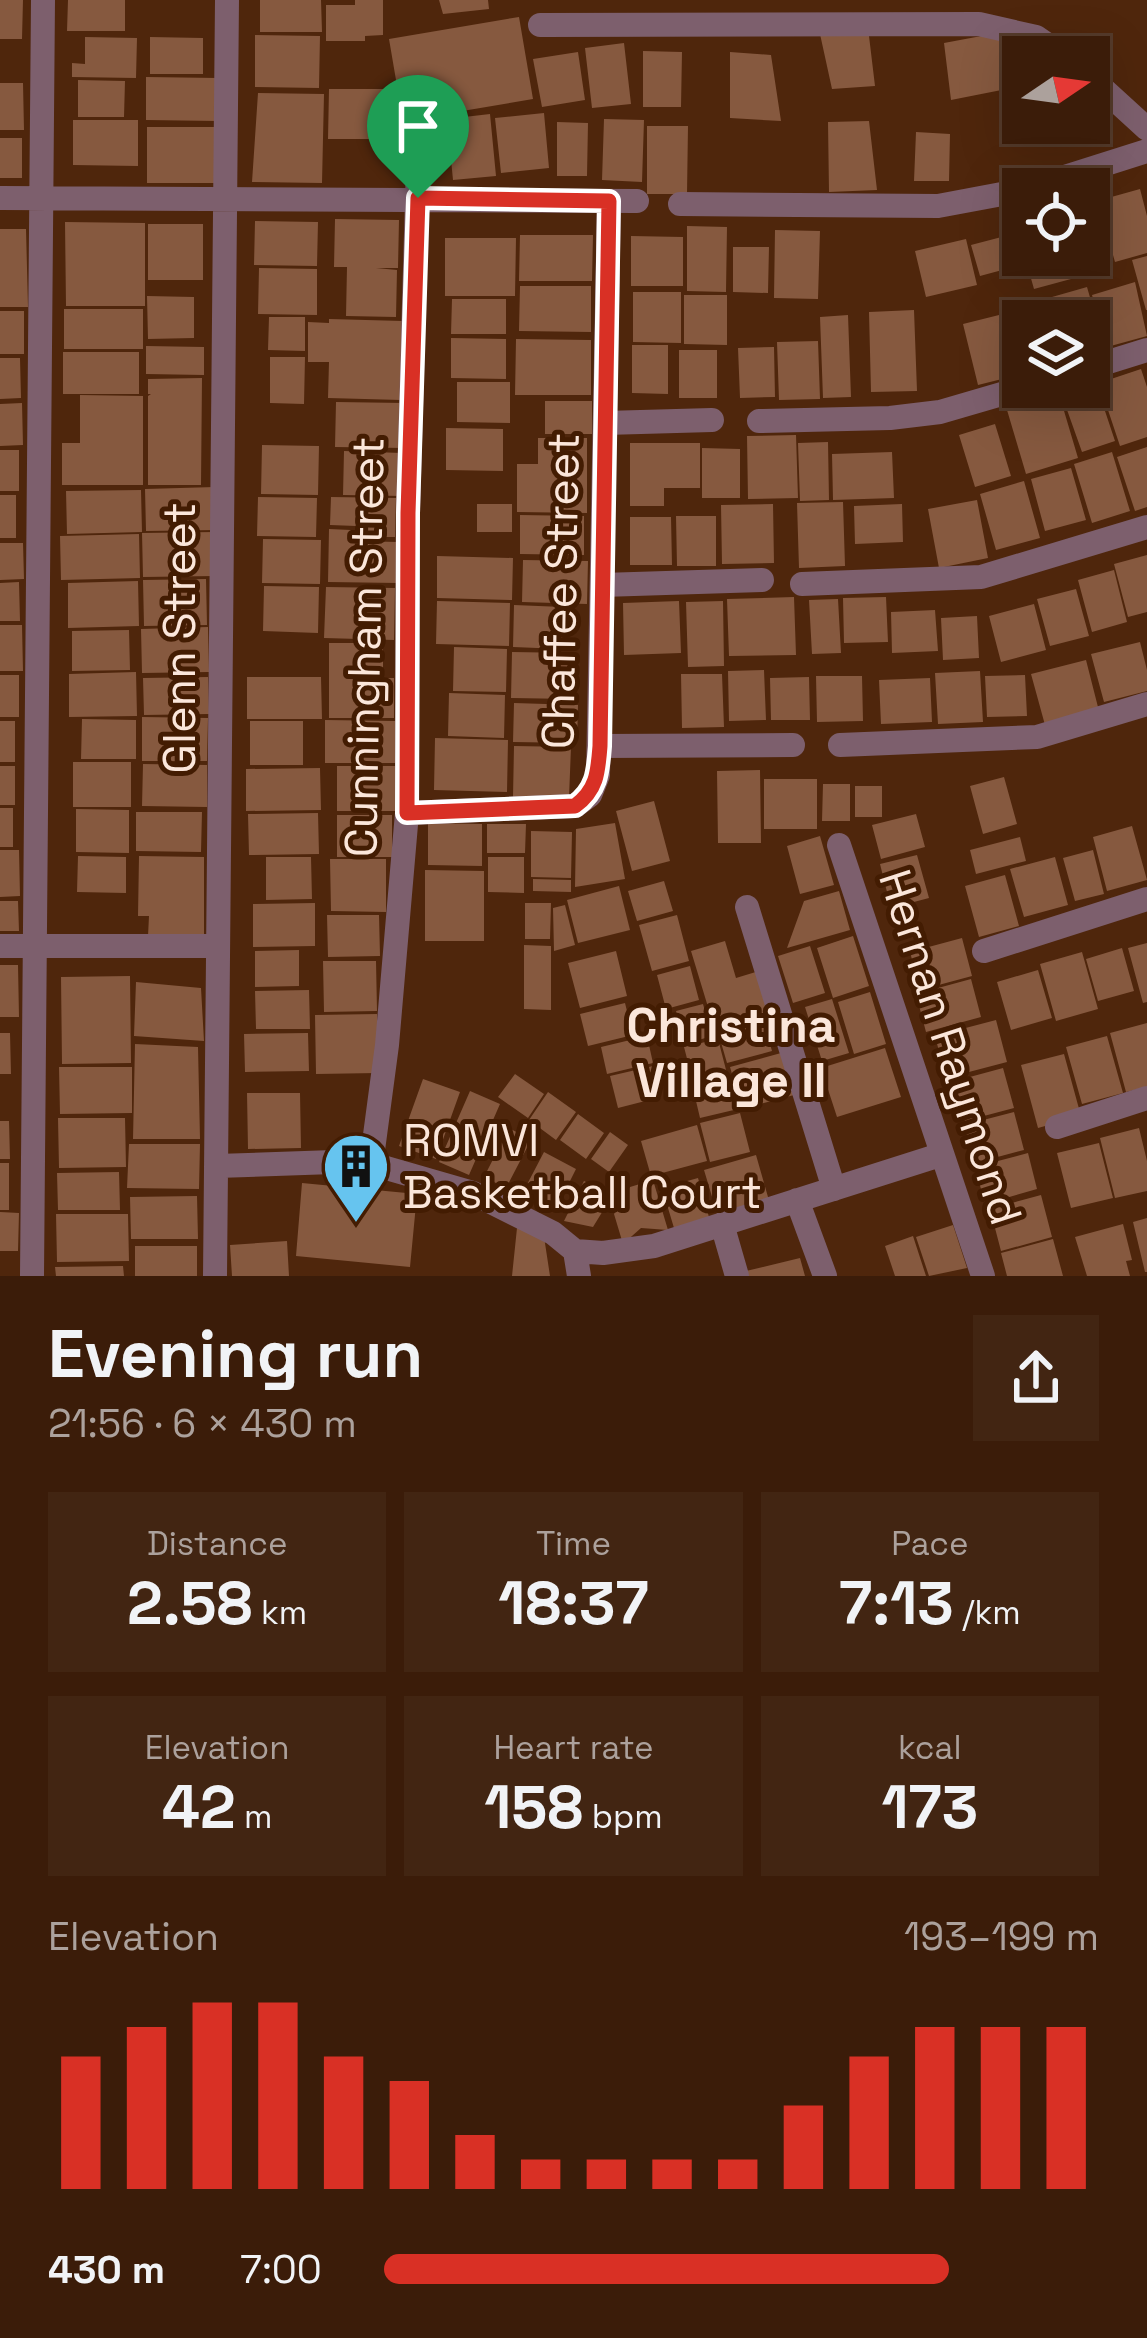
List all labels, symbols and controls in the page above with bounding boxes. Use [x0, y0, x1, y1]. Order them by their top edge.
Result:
north arrow [1002, 36, 1110, 144]
map controls [1002, 36, 1110, 408]
pin [367, 75, 469, 198]
icon: arrive [385, 93, 451, 159]
button: locate [1002, 168, 1110, 276]
button: layers [1002, 300, 1110, 408]
street label: Chaffee Street [529, 432, 592, 750]
street label: Cunningham Street [332, 436, 397, 858]
street label: Glenn Street [151, 502, 208, 774]
street label: Hernan Raymond [866, 862, 1035, 1232]
district label: Christina Village II [627, 995, 835, 1111]
place label: ROMVI Basketball Court [403, 1112, 762, 1221]
building icon: ROMVI Basketball Court [321, 1131, 391, 1225]
text: Evening run [48, 1312, 423, 1396]
button: share [973, 1315, 1099, 1441]
text: 21:56 · 6 × 430 m [48, 1399, 357, 1448]
text: Distance [147, 1523, 287, 1565]
text: Time [536, 1523, 611, 1565]
text: Pace [891, 1523, 968, 1565]
text: 2.58 [127, 1565, 253, 1642]
text: 18:37 [498, 1565, 649, 1642]
text: 7:13 [839, 1565, 954, 1642]
text: km [253, 1592, 307, 1634]
text: /km [954, 1592, 1021, 1634]
text: Elevation [145, 1727, 289, 1769]
text: Heart rate [493, 1727, 654, 1769]
text: kcal [898, 1727, 962, 1769]
text: 42 [162, 1769, 236, 1846]
text: 158 [484, 1769, 583, 1846]
text: 173 [881, 1769, 978, 1846]
text: m [236, 1796, 273, 1838]
text: bpm [583, 1796, 663, 1838]
text: Elevation [48, 1912, 219, 1961]
text: 193–199 m [904, 1912, 1099, 1961]
text: 430 m [48, 2245, 165, 2294]
text: 7:00 [240, 2245, 322, 2294]

